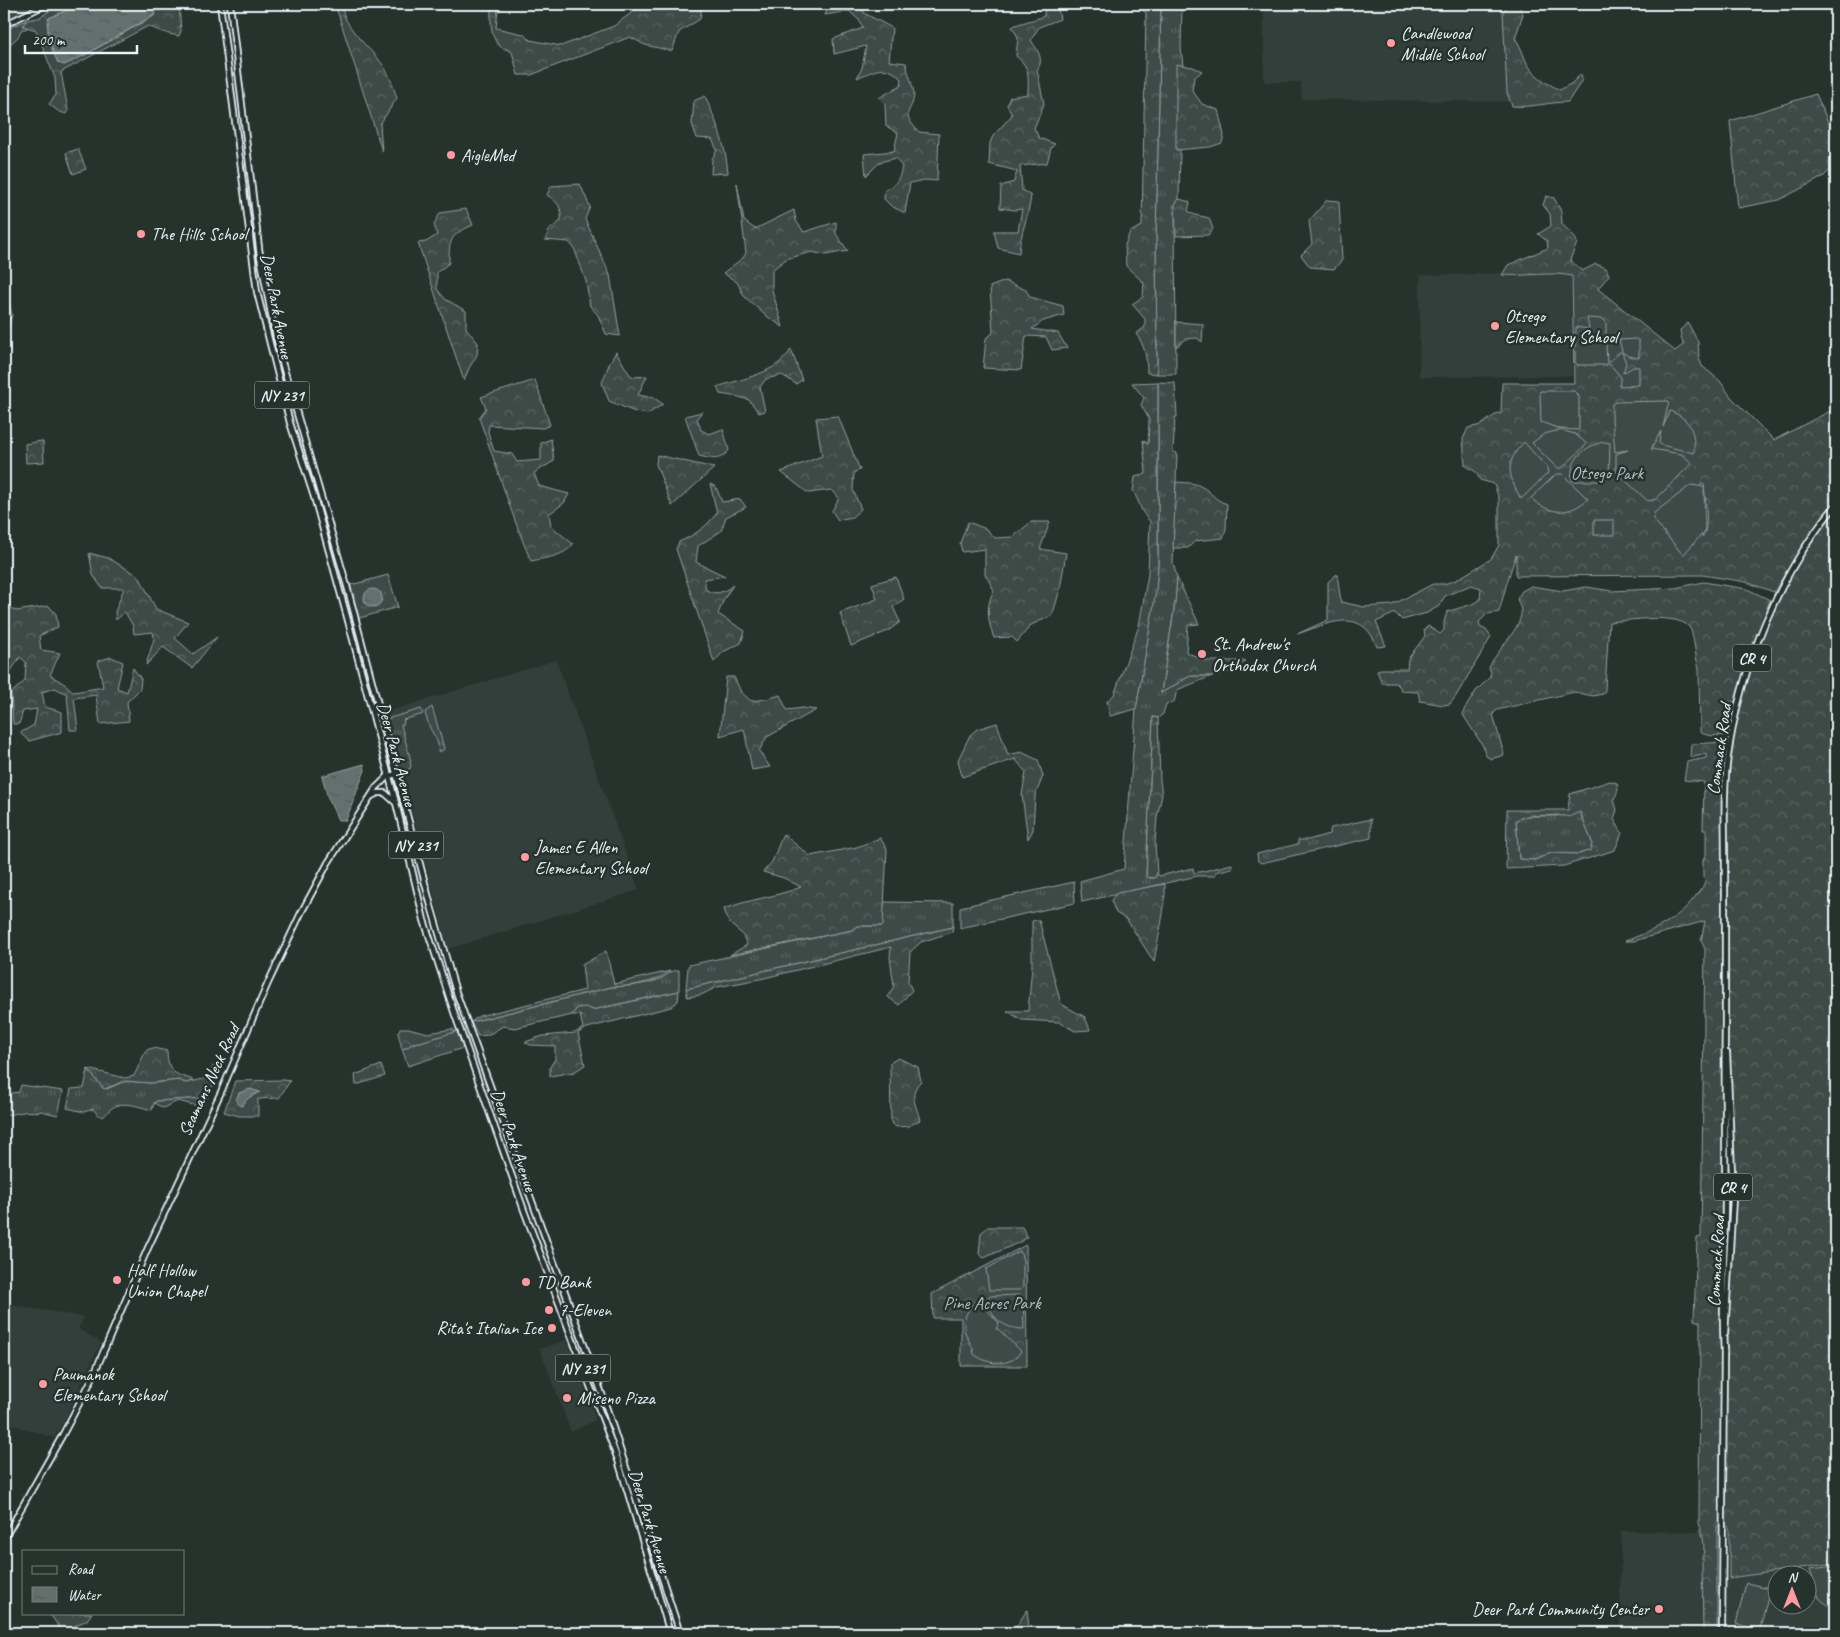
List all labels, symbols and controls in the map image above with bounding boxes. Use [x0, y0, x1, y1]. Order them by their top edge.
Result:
scale bar [25, 22, 138, 54]
place label: Candlewood Middle School [1401, 22, 1487, 65]
text: 200 m [32, 31, 66, 50]
marker: Candlewood Middle School [1385, 37, 1397, 49]
place label: AigleMed [461, 144, 517, 166]
marker: AigleMed [445, 149, 457, 161]
place label: The Hills School [151, 223, 250, 245]
marker: The Hills School [135, 228, 147, 240]
street label: Deer Park Avenue [256, 251, 298, 362]
place label: Otsego Elementary School [1505, 305, 1620, 348]
marker: Otsego Elementary School [1489, 320, 1501, 332]
road number: NY 231 [254, 382, 310, 408]
park label: Otsego Park [1571, 462, 1645, 484]
place label: St. Andrew's Orthodox Church [1212, 633, 1317, 676]
road number: CR 4 [1733, 644, 1771, 671]
marker: St. Andrew's Orthodox Church [1196, 648, 1208, 660]
street label: Commack Road [1702, 699, 1737, 796]
street label: Deer Park Avenue [373, 700, 422, 810]
road number: NY 231 [388, 832, 444, 858]
place label: James E Allen Elementary School [534, 836, 650, 879]
marker: James E Allen Elementary School [519, 851, 531, 863]
street label: Seamans Neck Road [173, 1018, 246, 1140]
street label: Deer Park Avenue [486, 1086, 542, 1195]
road number: CR 4 [1714, 1174, 1752, 1200]
street label: Commack Road [1703, 1212, 1730, 1307]
place label: Half Hollow Union Chapel [127, 1259, 209, 1302]
place label: TD Bank [536, 1271, 592, 1293]
marker: Half Hollow Union Chapel [111, 1274, 123, 1286]
marker: TD Bank [520, 1276, 532, 1288]
park label: Pine Acres Park [944, 1292, 1042, 1314]
place label: 7-Eleven [559, 1299, 612, 1321]
marker: 7-Eleven [543, 1304, 555, 1316]
place label: Rita's Italian Ice [437, 1317, 543, 1339]
marker: Rita's Italian Ice [546, 1322, 558, 1334]
road number: NY 231 [556, 1355, 610, 1382]
place label: Paumanok Elementary School [53, 1363, 168, 1406]
marker: Paumanok Elementary School [37, 1378, 49, 1390]
place label: Miseno Pizza [577, 1387, 657, 1409]
marker: Miseno Pizza [561, 1392, 573, 1404]
street label: Deer Park Avenue [624, 1467, 676, 1576]
legend [22, 1550, 185, 1614]
text: Road [68, 1560, 95, 1579]
north arrow [1768, 1564, 1818, 1614]
text: N [1788, 1569, 1799, 1586]
text: Water [68, 1586, 102, 1605]
place label: Deer Park Community Center [1472, 1598, 1651, 1620]
marker: Deer Park Community Center [1653, 1603, 1665, 1615]

